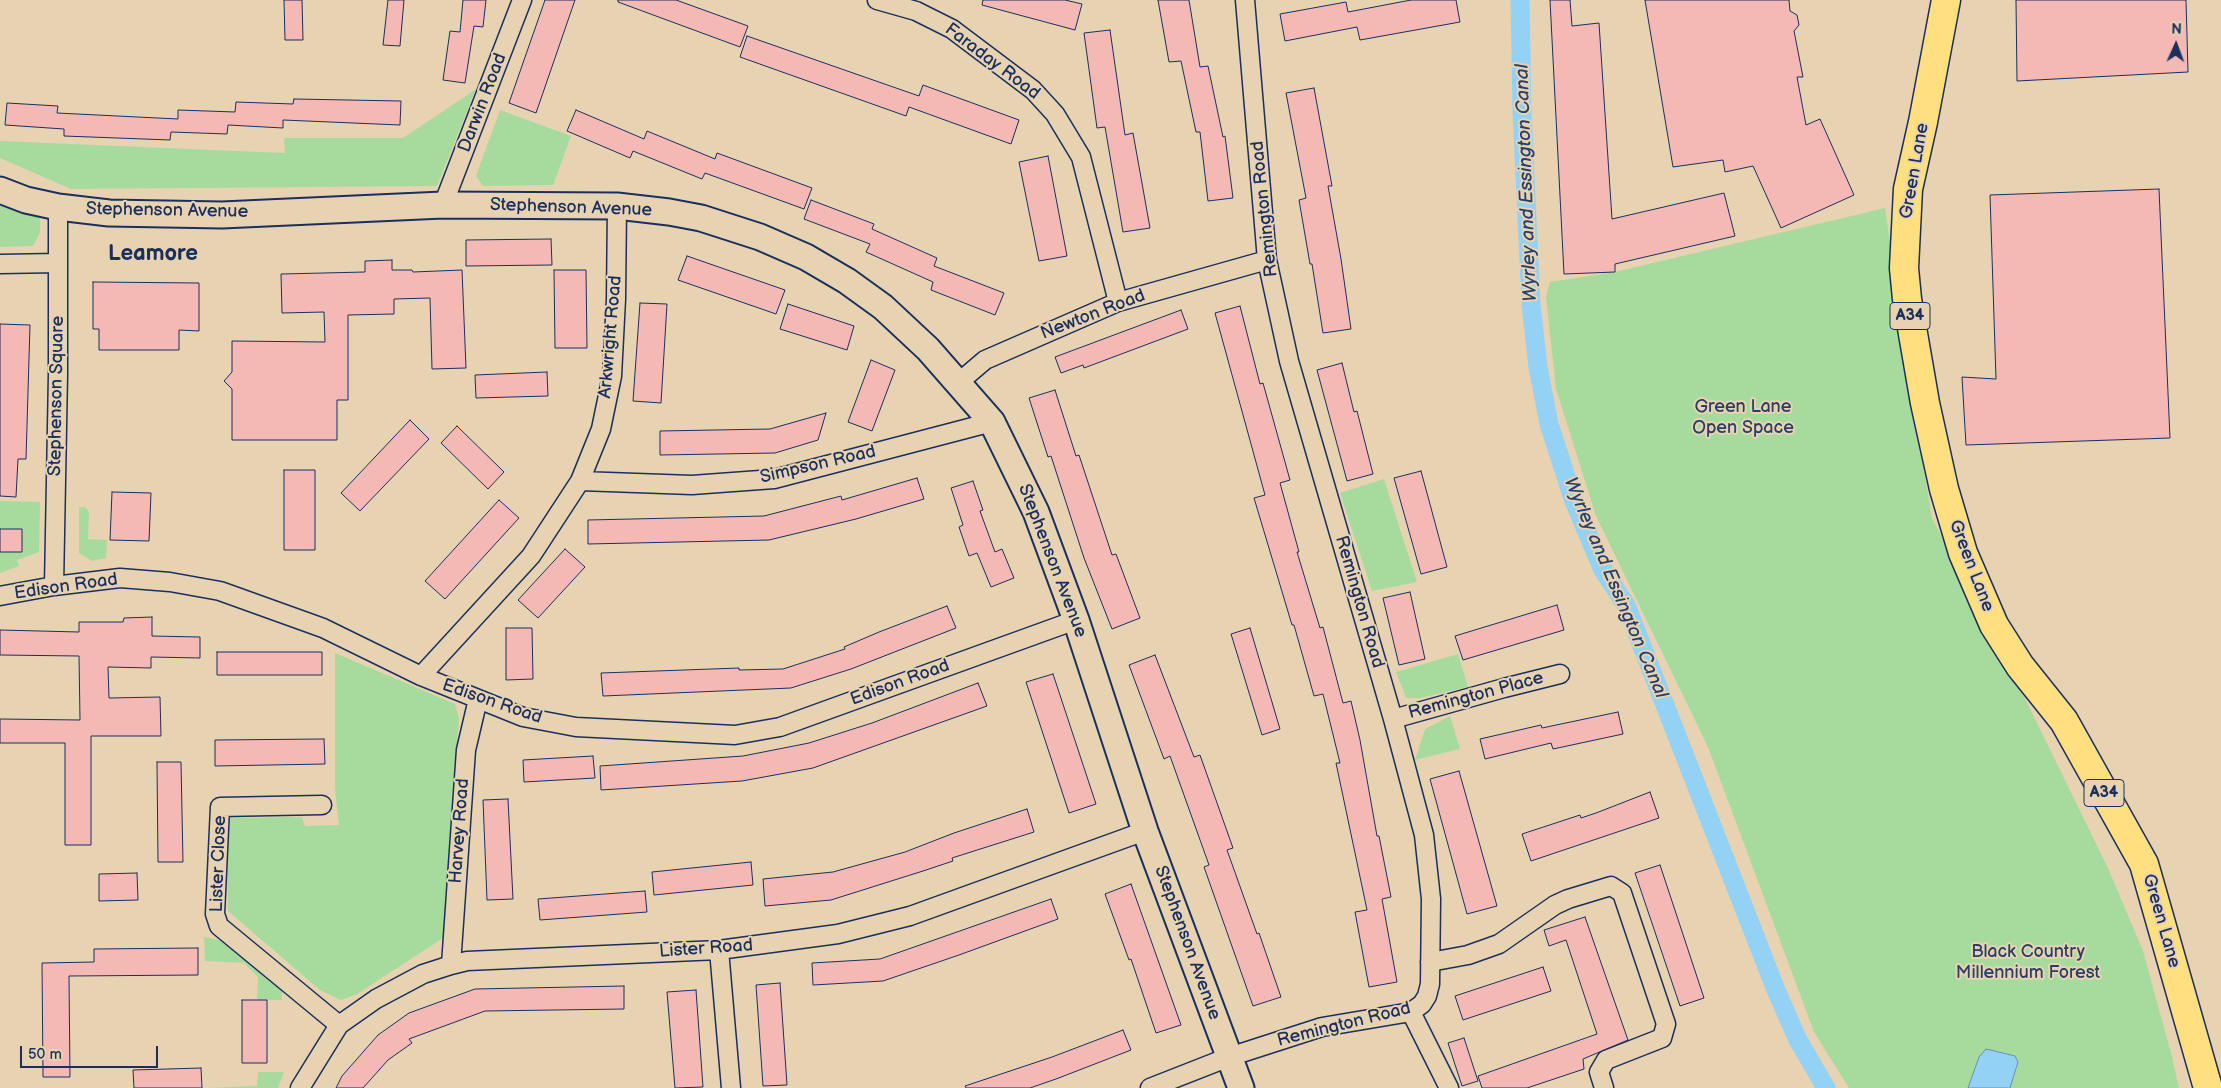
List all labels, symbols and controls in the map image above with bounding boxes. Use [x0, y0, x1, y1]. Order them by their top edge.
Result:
street label: Faraday Road [940, 19, 1044, 105]
north arrow [2151, 20, 2201, 70]
text: N [2171, 21, 2182, 38]
street label: Darwin Road [454, 50, 512, 156]
water label: Wyrley and Essington Canal [1511, 64, 1543, 302]
street label: Green Lane [1896, 121, 1934, 221]
street label: Remington Road [1247, 140, 1283, 278]
street label: Stephenson Avenue [490, 194, 652, 222]
street label: Stephenson Avenue [86, 199, 248, 223]
district label: Leamore [108, 241, 198, 267]
street label: Arkwright Road [595, 275, 627, 399]
street label: Newton Road [1038, 285, 1148, 345]
road number: A34 [1890, 302, 1930, 330]
street label: Stephenson Square [45, 316, 69, 476]
park label: Green Lane Open Space [1692, 396, 1794, 438]
street label: Simpson Road [758, 441, 878, 489]
water label: Wyrley and Essington Canal [1558, 474, 1672, 702]
street label: Stephenson Avenue [1013, 481, 1091, 641]
street label: Green Lane [1944, 517, 1998, 615]
street label: Remington Road [1330, 533, 1388, 671]
street label: Edison Road [13, 569, 119, 605]
street label: Edison Road [847, 655, 953, 711]
street label: Remington Place [1406, 668, 1546, 724]
street label: Edison Road [439, 675, 545, 729]
street label: Harvey Road [446, 778, 474, 884]
road number: A34 [2084, 780, 2124, 806]
street label: Lister Close [207, 815, 231, 913]
street label: Stephenson Avenue [1149, 863, 1225, 1023]
street label: Green Lane [2137, 871, 2185, 971]
street label: Lister Road [658, 935, 754, 963]
park label: Black Country Millennium Forest [1956, 941, 2100, 984]
street label: Remington Road [1275, 998, 1413, 1052]
scale bar [22, 1036, 160, 1068]
text: 50 m [28, 1045, 62, 1064]

